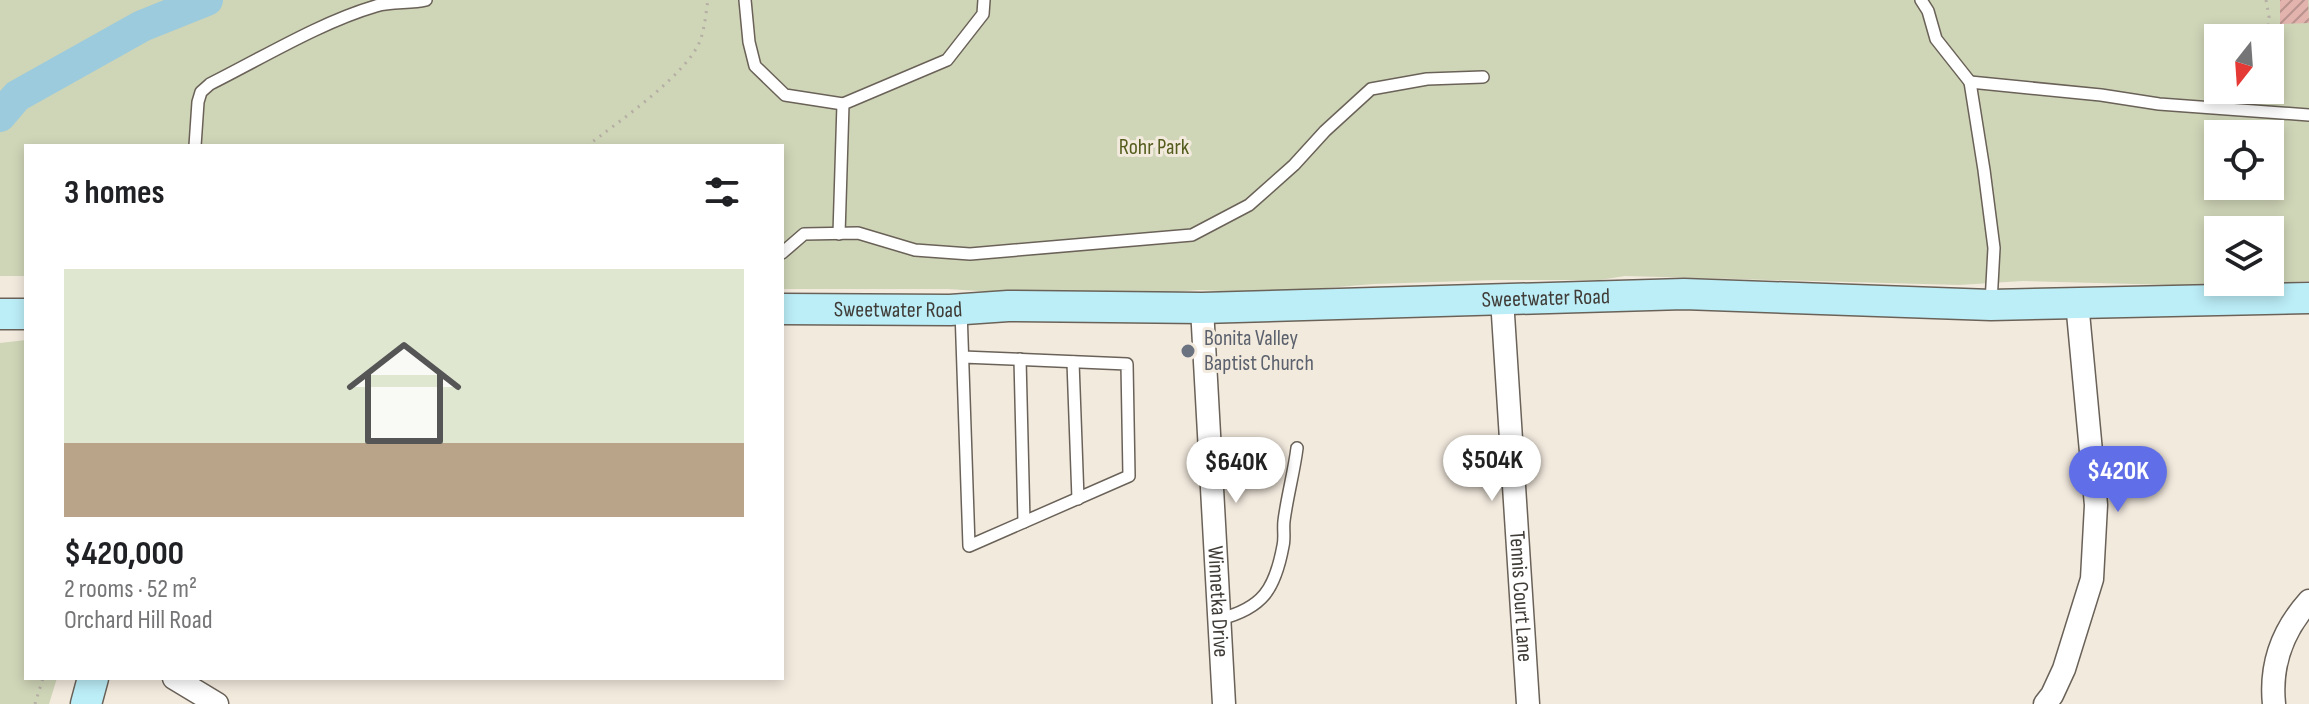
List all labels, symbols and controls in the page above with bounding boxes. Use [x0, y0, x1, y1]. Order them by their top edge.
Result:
north arrow [2204, 24, 2284, 104]
map controls [2204, 24, 2284, 296]
button: locate [2204, 120, 2284, 200]
park label: Rohr Park [1119, 134, 1190, 161]
icon: filters [700, 170, 744, 214]
text: 3 homes [64, 172, 165, 213]
button: layers [2204, 216, 2284, 296]
street label: Sweetwater Road [1481, 283, 1610, 313]
street label: Sweetwater Road [834, 296, 963, 324]
icon: home [332, 321, 476, 465]
place label: Bonita Valley Baptist Church [1204, 325, 1314, 377]
marker: Bonita Valley Baptist Church [1179, 342, 1197, 360]
pin: $504K [1436, 435, 1548, 503]
pin: $640K [1180, 437, 1292, 505]
text: $504K [1461, 445, 1523, 476]
pin: $420K [2062, 446, 2174, 514]
text: $640K [1204, 447, 1268, 478]
text: $420K [2087, 456, 2149, 487]
street label: Tennis Court Lane [1503, 530, 1539, 663]
text: $420,000 [64, 533, 184, 574]
street label: Winnetka Drive [1202, 545, 1235, 658]
text: 2 rooms · 52 m² [64, 574, 197, 605]
text: Orchard Hill Road [64, 605, 213, 636]

